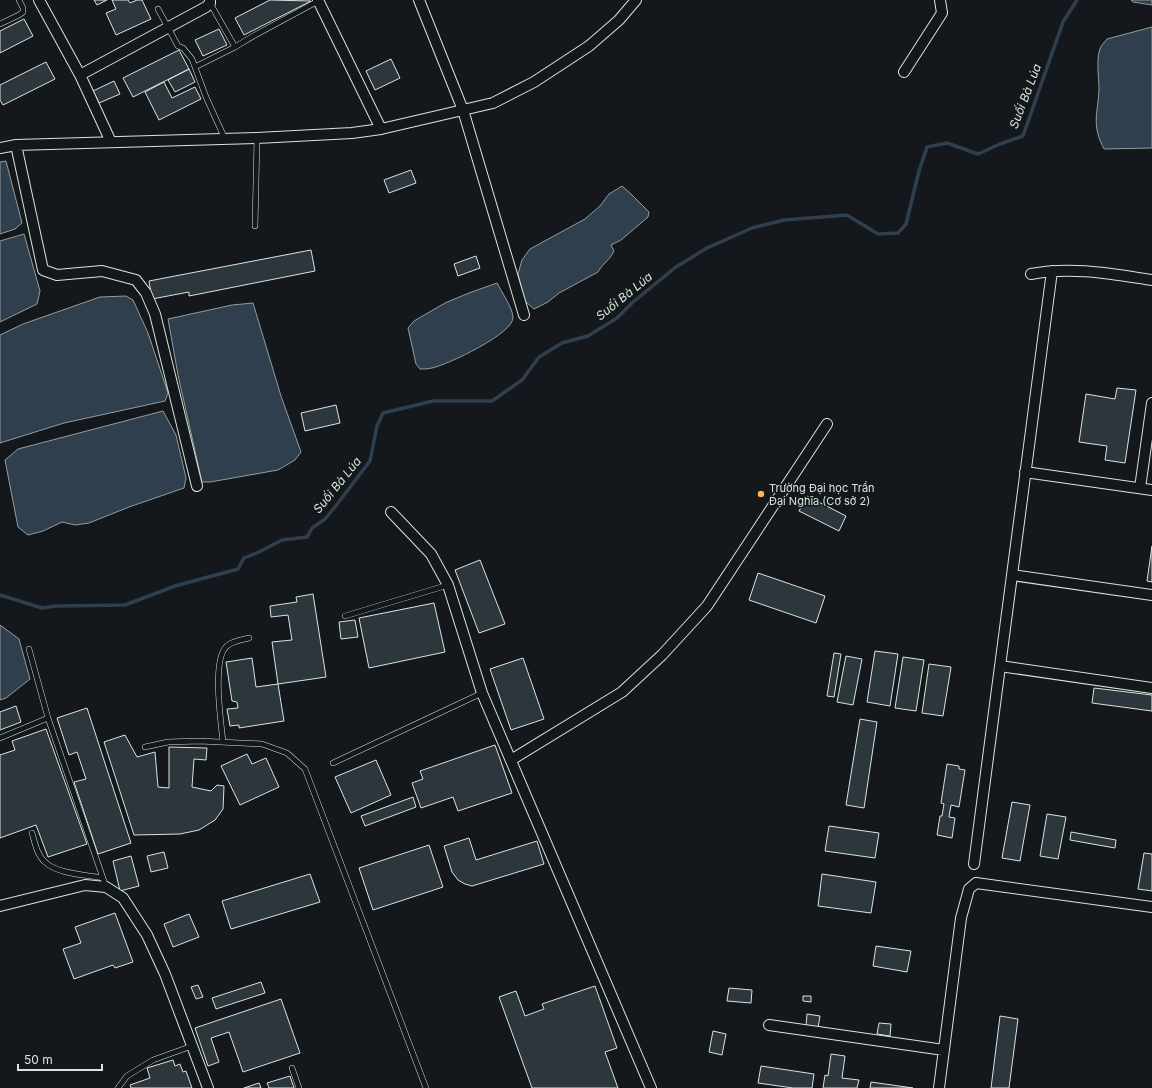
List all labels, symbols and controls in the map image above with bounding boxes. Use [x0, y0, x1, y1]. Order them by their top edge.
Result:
water label: Suối Bà Lúa [1006, 62, 1044, 130]
water label: Suối Bà Lúa [593, 269, 655, 323]
water label: Suối Bà Lúa [310, 454, 364, 516]
place label: Trường Đại học Trần Đại Nghĩa (Cơ sở 2) [769, 481, 875, 508]
marker: Trường Đại học Trần Đại Nghĩa (Cơ sở 2) [756, 489, 766, 499]
scale bar [18, 1046, 102, 1072]
text: 50 m [24, 1052, 53, 1067]

